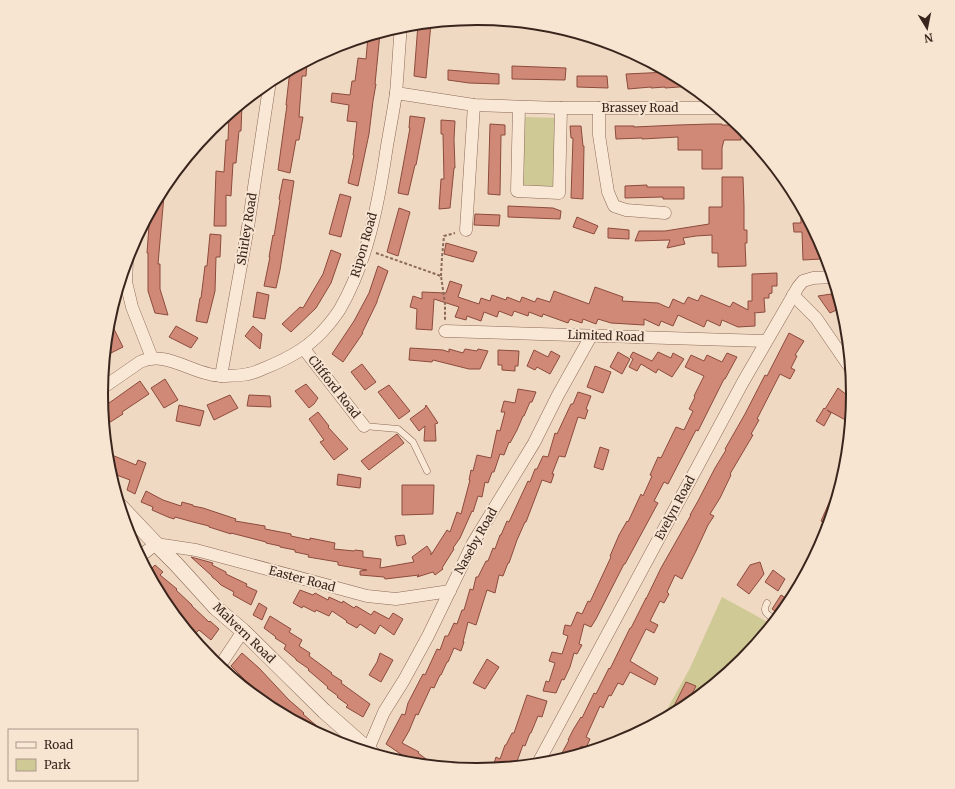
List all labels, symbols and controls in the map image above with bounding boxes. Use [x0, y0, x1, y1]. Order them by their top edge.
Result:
north arrow [907, 8, 947, 48]
text: N [923, 30, 934, 46]
street label: Brassey Road [602, 100, 678, 115]
street label: Shirley Road [233, 192, 260, 266]
street label: Ripon Road [347, 211, 380, 279]
street label: Limited Road [567, 327, 645, 344]
street label: Clifford Road [305, 352, 364, 421]
street label: Evelyn Road [651, 473, 698, 542]
street label: Naseby Road [451, 505, 500, 577]
street label: Easter Road [267, 562, 337, 595]
street label: Malvern Road [210, 599, 278, 666]
legend [8, 729, 138, 781]
text: Road [44, 737, 73, 752]
text: Park [44, 757, 71, 772]

